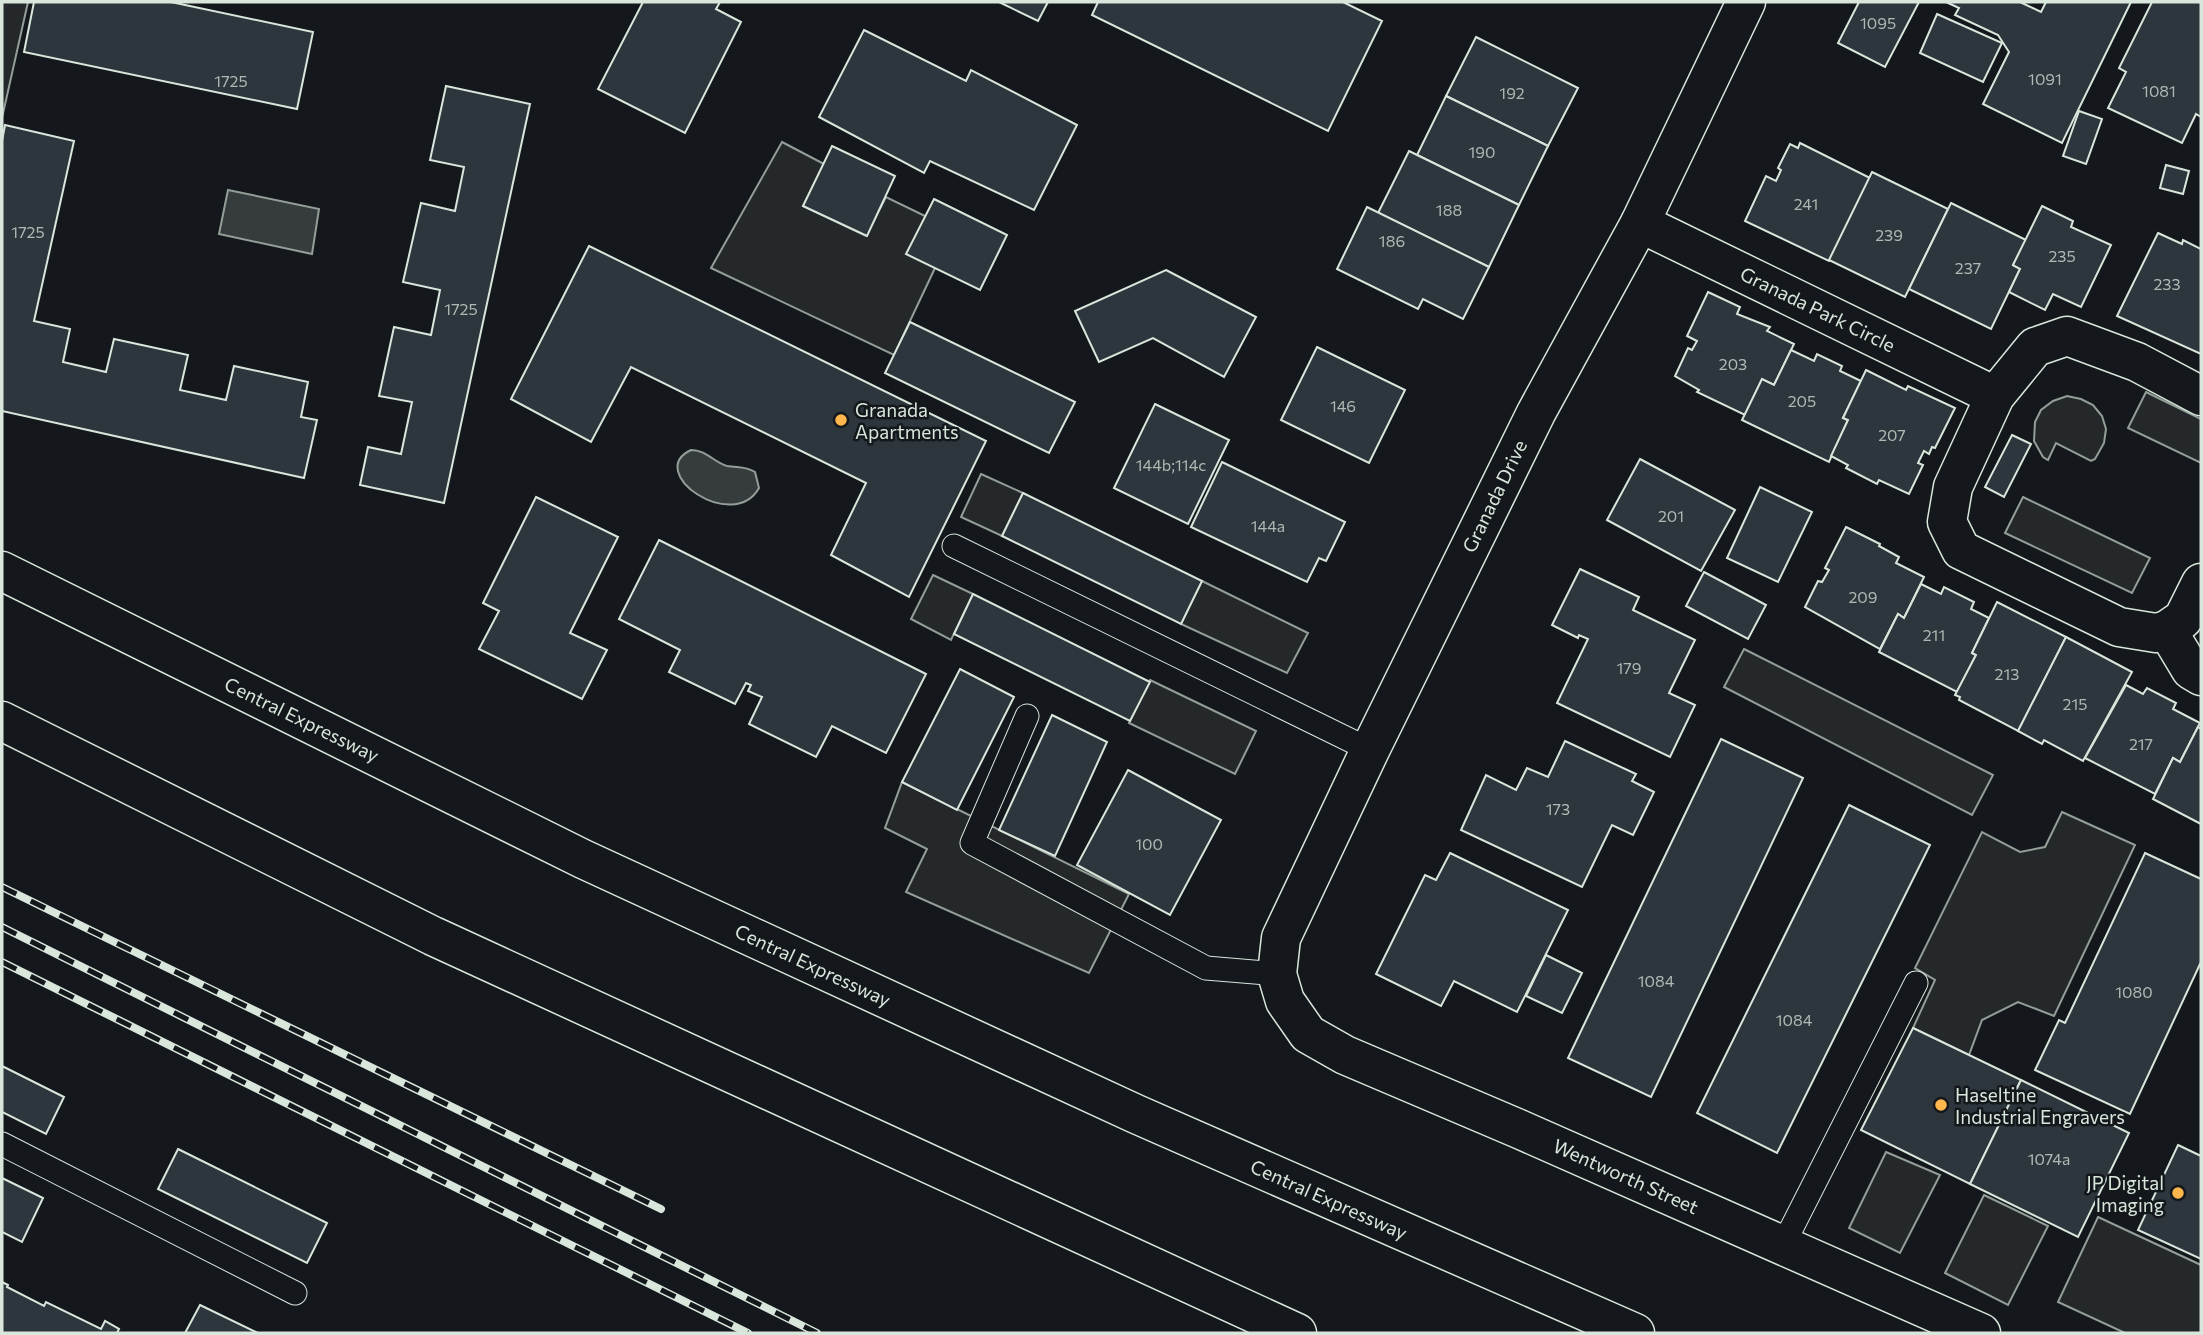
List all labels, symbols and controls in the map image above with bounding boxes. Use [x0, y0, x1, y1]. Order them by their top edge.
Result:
house number: 1095 [1860, 13, 1896, 32]
house number: 1091 [2028, 69, 2062, 88]
house number: 1725 [214, 71, 248, 90]
house number: 1081 [2142, 81, 2176, 100]
house number: 192 [1499, 83, 1525, 102]
house number: 190 [1469, 142, 1496, 161]
house number: 241 [1794, 194, 1818, 213]
house number: 188 [1436, 200, 1462, 219]
house number: 1725 [11, 222, 45, 241]
house number: 239 [1875, 225, 1903, 244]
house number: 186 [1379, 231, 1405, 250]
house number: 235 [2048, 246, 2076, 265]
house number: 237 [1955, 258, 1981, 277]
street label: Granada Park Circle [1737, 262, 1899, 356]
house number: 233 [2153, 274, 2181, 293]
house number: 1725 [444, 299, 478, 318]
house number: 203 [1719, 354, 1747, 373]
house number: 205 [1788, 391, 1816, 410]
house number: 146 [1330, 396, 1356, 415]
place label: Granada Apartments [855, 398, 959, 443]
marker: Granada Apartments [833, 412, 849, 428]
house number: 207 [1878, 425, 1906, 444]
street label: Granada Drive [1457, 436, 1531, 556]
house number: 144b;114c [1136, 455, 1206, 474]
house number: 201 [1658, 506, 1684, 525]
house number: 144a [1251, 516, 1285, 535]
house number: 209 [1849, 587, 1877, 606]
house number: 211 [1923, 625, 1945, 644]
house number: 179 [1617, 658, 1641, 677]
house number: 213 [1995, 664, 2019, 683]
street label: Central Expressway [221, 672, 383, 766]
house number: 215 [2063, 694, 2087, 713]
house number: 217 [2129, 734, 2153, 753]
house number: 173 [1546, 799, 1570, 818]
house number: 100 [1135, 834, 1163, 853]
street label: Central Expressway [732, 919, 895, 1011]
house number: 1084 [1638, 971, 1675, 990]
house number: 1080 [2115, 982, 2153, 1001]
house number: 1084 [1776, 1010, 1813, 1029]
place label: Haseltine Industrial Engravers [1955, 1083, 2125, 1128]
marker: Haseltine Industrial Engravers [1933, 1097, 1949, 1113]
street label: Wentworth Street [1550, 1134, 1702, 1218]
house number: 1074a [2028, 1149, 2070, 1168]
street label: Central Expressway [1247, 1154, 1411, 1244]
place label: JP Digital Imaging [2086, 1171, 2164, 1216]
marker: JP Digital Imaging [2170, 1185, 2186, 1201]

